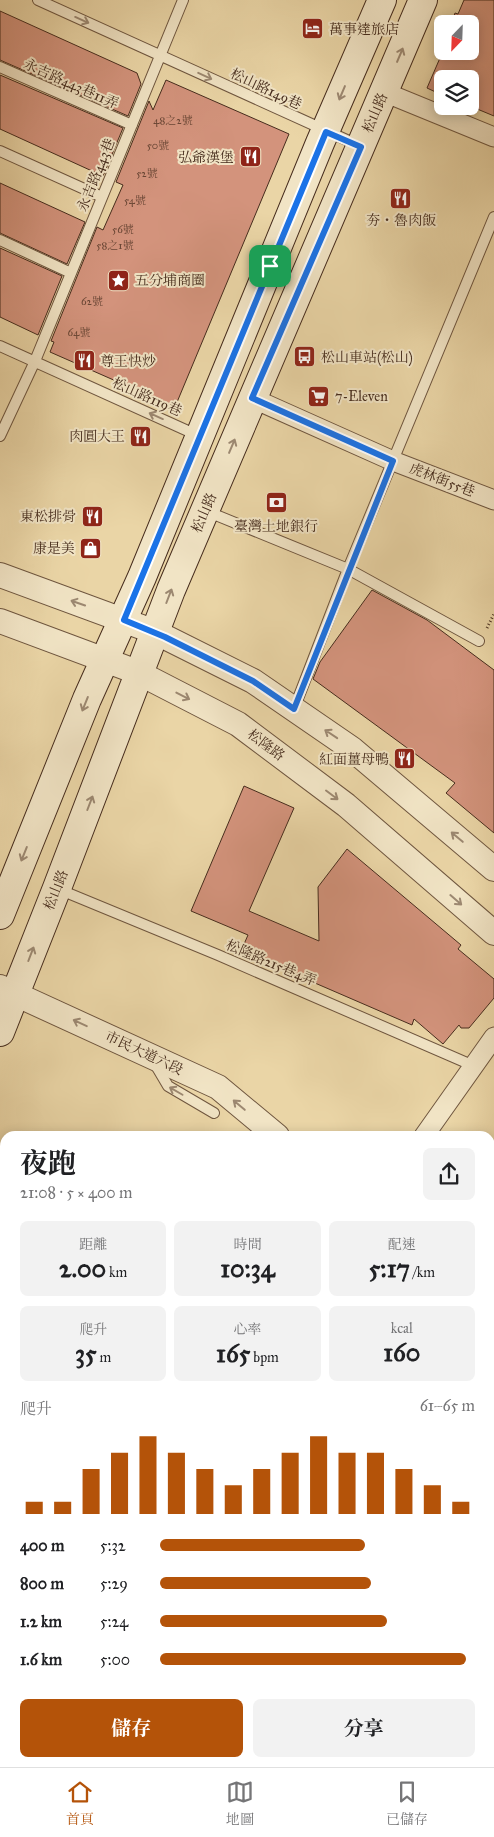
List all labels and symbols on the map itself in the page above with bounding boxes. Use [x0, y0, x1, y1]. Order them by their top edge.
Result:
north arrow [434, 15, 479, 60]
one-way arrow [74, 16, 89, 25]
hotel icon: 萬事達旅店 [301, 17, 325, 41]
place label: 萬事達旅店 [329, 21, 399, 38]
one-way arrow [396, 48, 405, 63]
street label: 永吉路443巷11弄 [21, 55, 121, 113]
street label: 松山路149巷 [228, 65, 304, 113]
one-way arrow [197, 71, 212, 81]
one-way arrow [337, 85, 347, 100]
street label: 松山路 [359, 90, 391, 136]
house number: 48之2號 [153, 114, 193, 127]
street label: 永吉路443巷 [74, 136, 118, 214]
house number: 50號 [147, 139, 169, 152]
restaurant icon: 弘爺漢堡 [238, 145, 262, 169]
place label: 弘爺漢堡 [178, 149, 234, 166]
house number: 52號 [136, 167, 158, 180]
restaurant icon: 夯・魯肉飯 [389, 186, 413, 210]
house number: 54號 [124, 194, 146, 207]
place label: 夯・魯肉飯 [366, 212, 436, 229]
house number: 56號 [112, 223, 134, 236]
house number: 58之1號 [96, 239, 134, 252]
pin [249, 245, 291, 287]
place icon: 五分埔商圈 [107, 268, 131, 292]
place label: 五分埔商圈 [135, 272, 205, 289]
house number: 62號 [81, 295, 103, 308]
house number: 64號 [68, 326, 90, 339]
bus stop icon: 松山車站(松山) [293, 345, 317, 369]
restaurant icon: 尊王快炒 [72, 349, 96, 373]
place label: 松山車站(松山) [321, 349, 413, 367]
place label: 尊王快炒 [100, 353, 156, 370]
street label: 松山路119巷 [110, 374, 184, 420]
supermarket icon: 7-Eleven [307, 384, 331, 408]
place label: 7-Eleven [335, 388, 388, 405]
one-way arrow [149, 411, 164, 421]
restaurant icon: 肉圓大王 [129, 424, 153, 448]
place label: 肉圓大王 [69, 428, 125, 445]
one-way arrow [228, 439, 238, 454]
street label: 虎林街55巷 [407, 460, 477, 500]
street label: 松山路 [188, 490, 220, 536]
bank icon: 臺灣土地銀行 [264, 491, 288, 515]
restaurant icon: 東松排骨 [80, 504, 104, 528]
place label: 東松排骨 [20, 508, 76, 525]
place label: 臺灣土地銀行 [234, 518, 318, 535]
shop icon: 康是美 [79, 536, 103, 560]
place label: 康是美 [33, 540, 75, 557]
one-way arrow [165, 588, 174, 604]
one-way arrow [70, 598, 86, 607]
one-way arrow [175, 692, 190, 701]
one-way arrow [79, 696, 89, 711]
street label: 松隆路 [244, 726, 288, 764]
one-way arrow [324, 729, 338, 739]
restaurant icon: 紅面薑母鴨 [393, 747, 417, 771]
place label: 紅面薑母鴨 [319, 751, 389, 768]
one-way arrow [325, 790, 338, 801]
one-way arrow [86, 795, 95, 811]
one-way arrow [450, 832, 463, 843]
one-way arrow [19, 846, 28, 862]
street label: 松山路 [40, 867, 72, 913]
one-way arrow [450, 894, 463, 906]
street label: 松隆路215巷4弄 [223, 936, 319, 990]
one-way arrow [26, 947, 36, 962]
one-way arrow [73, 1018, 88, 1028]
street label: 市民大道六段 [102, 1028, 186, 1078]
one-way arrow [170, 1086, 184, 1096]
one-way arrow [233, 1100, 246, 1111]

